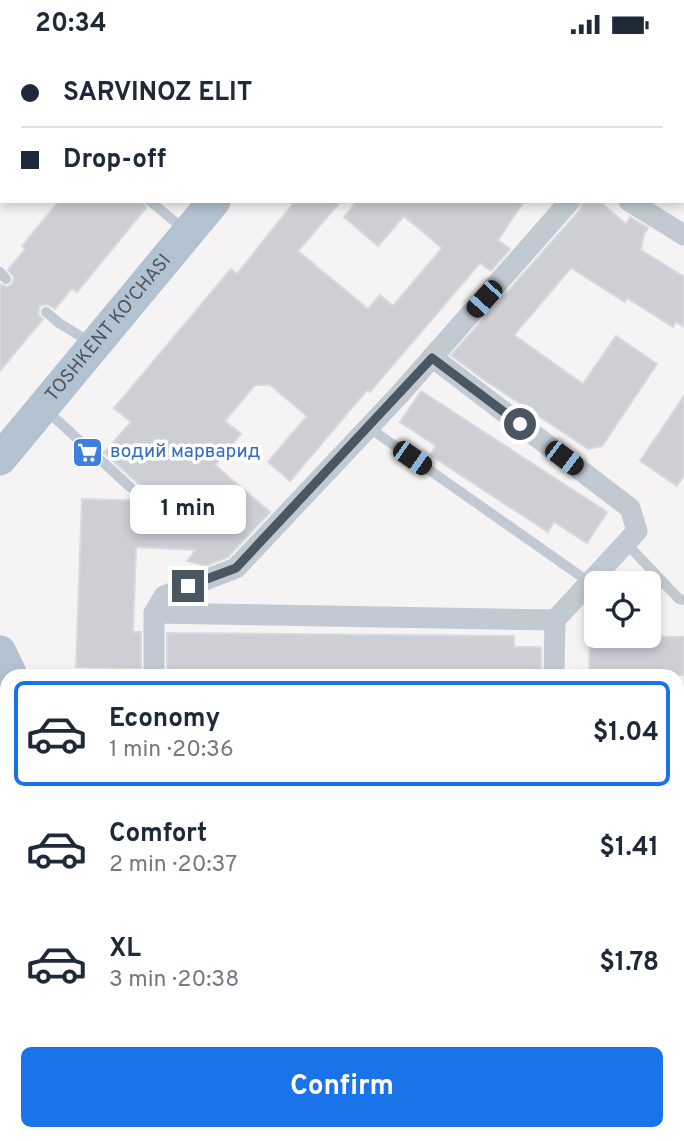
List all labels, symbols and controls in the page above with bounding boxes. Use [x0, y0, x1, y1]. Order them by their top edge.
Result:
text: 20:34 [35, 8, 107, 41]
text: SARVINOZ ELIT [63, 77, 252, 110]
text: Drop-off [63, 144, 166, 177]
street label: TOSHKENT KO'CHASI [40, 249, 177, 407]
car [463, 276, 506, 322]
route start [504, 408, 536, 440]
supermarket icon: водий марварид [70, 435, 104, 469]
car [389, 437, 436, 479]
car [541, 437, 588, 479]
place label: водий марварид [110, 440, 260, 464]
callout: 1 min [130, 484, 246, 533]
text: 1 min [160, 495, 216, 524]
route end [172, 570, 204, 602]
map controls [584, 571, 661, 648]
button: locate [584, 571, 661, 648]
icon: car [25, 702, 88, 765]
text: Economy [109, 703, 220, 736]
text: $1.04 [593, 717, 659, 750]
text: 1 min · 20:36 [109, 736, 234, 765]
icon: car [25, 817, 88, 880]
text: Comfort [109, 818, 207, 851]
text: $1.41 [599, 832, 659, 865]
text: 2 min · 20:37 [109, 851, 237, 880]
icon: car [25, 932, 88, 995]
text: XL [109, 933, 141, 966]
text: $1.78 [599, 947, 659, 980]
text: 3 min · 20:38 [109, 966, 239, 995]
button: Confirm [21, 1047, 663, 1127]

